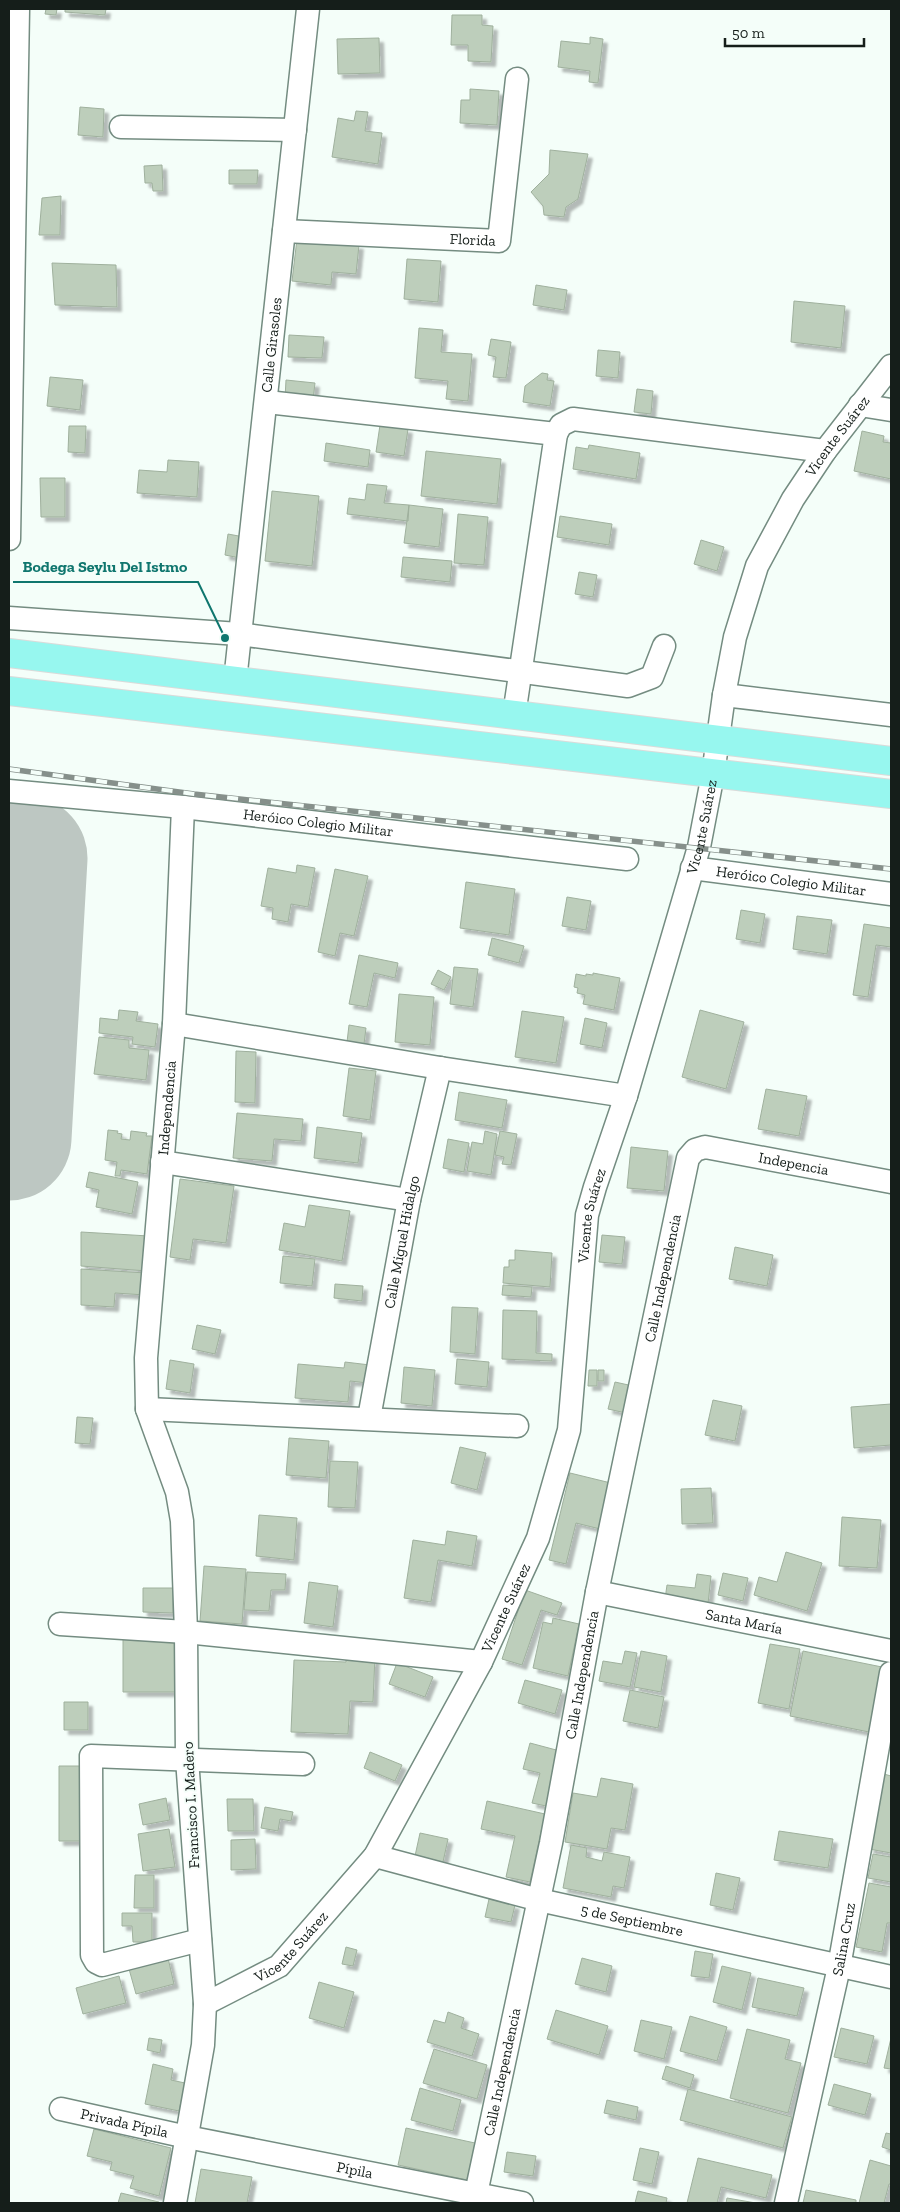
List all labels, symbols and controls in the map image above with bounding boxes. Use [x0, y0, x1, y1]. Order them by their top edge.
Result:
scale bar [725, 15, 864, 47]
text: 50 m [732, 24, 765, 42]
street label: Florida [449, 230, 496, 250]
street label: Calle Girasoles [257, 297, 286, 393]
street label: Vicente Suárez [801, 392, 873, 481]
callout: Bodega Seylu Del Istmo [13, 551, 198, 582]
text: Bodega Seylu Del Istmo [23, 557, 188, 576]
street label: Vicente Suárez [682, 778, 721, 877]
street label: Heróico Colegio Militar [242, 805, 394, 841]
street label: Heróico Colegio Militar [715, 862, 867, 900]
street label: Independencia [154, 1060, 180, 1156]
street label: Indepencia [757, 1148, 830, 1179]
street label: Vicente Suárez [574, 1166, 610, 1265]
street label: Calle Miguel Hidalgo [380, 1173, 424, 1310]
street label: Calle Independencia [641, 1212, 685, 1344]
street label: Vicente Suárez [477, 1560, 534, 1656]
street label: Santa María [704, 1605, 784, 1638]
street label: Calle Independencia [561, 1609, 602, 1741]
street label: Francisco I. Madero [179, 1741, 203, 1869]
street label: 5 de Septiembre [579, 1900, 685, 1940]
street label: Salina Cruz [828, 1901, 859, 1978]
street label: Vicente Suárez [251, 1907, 332, 1986]
street label: Calle Independencia [480, 2006, 524, 2138]
street label: Privada Pípila [79, 2105, 170, 2142]
street label: Pípila [335, 2158, 374, 2182]

